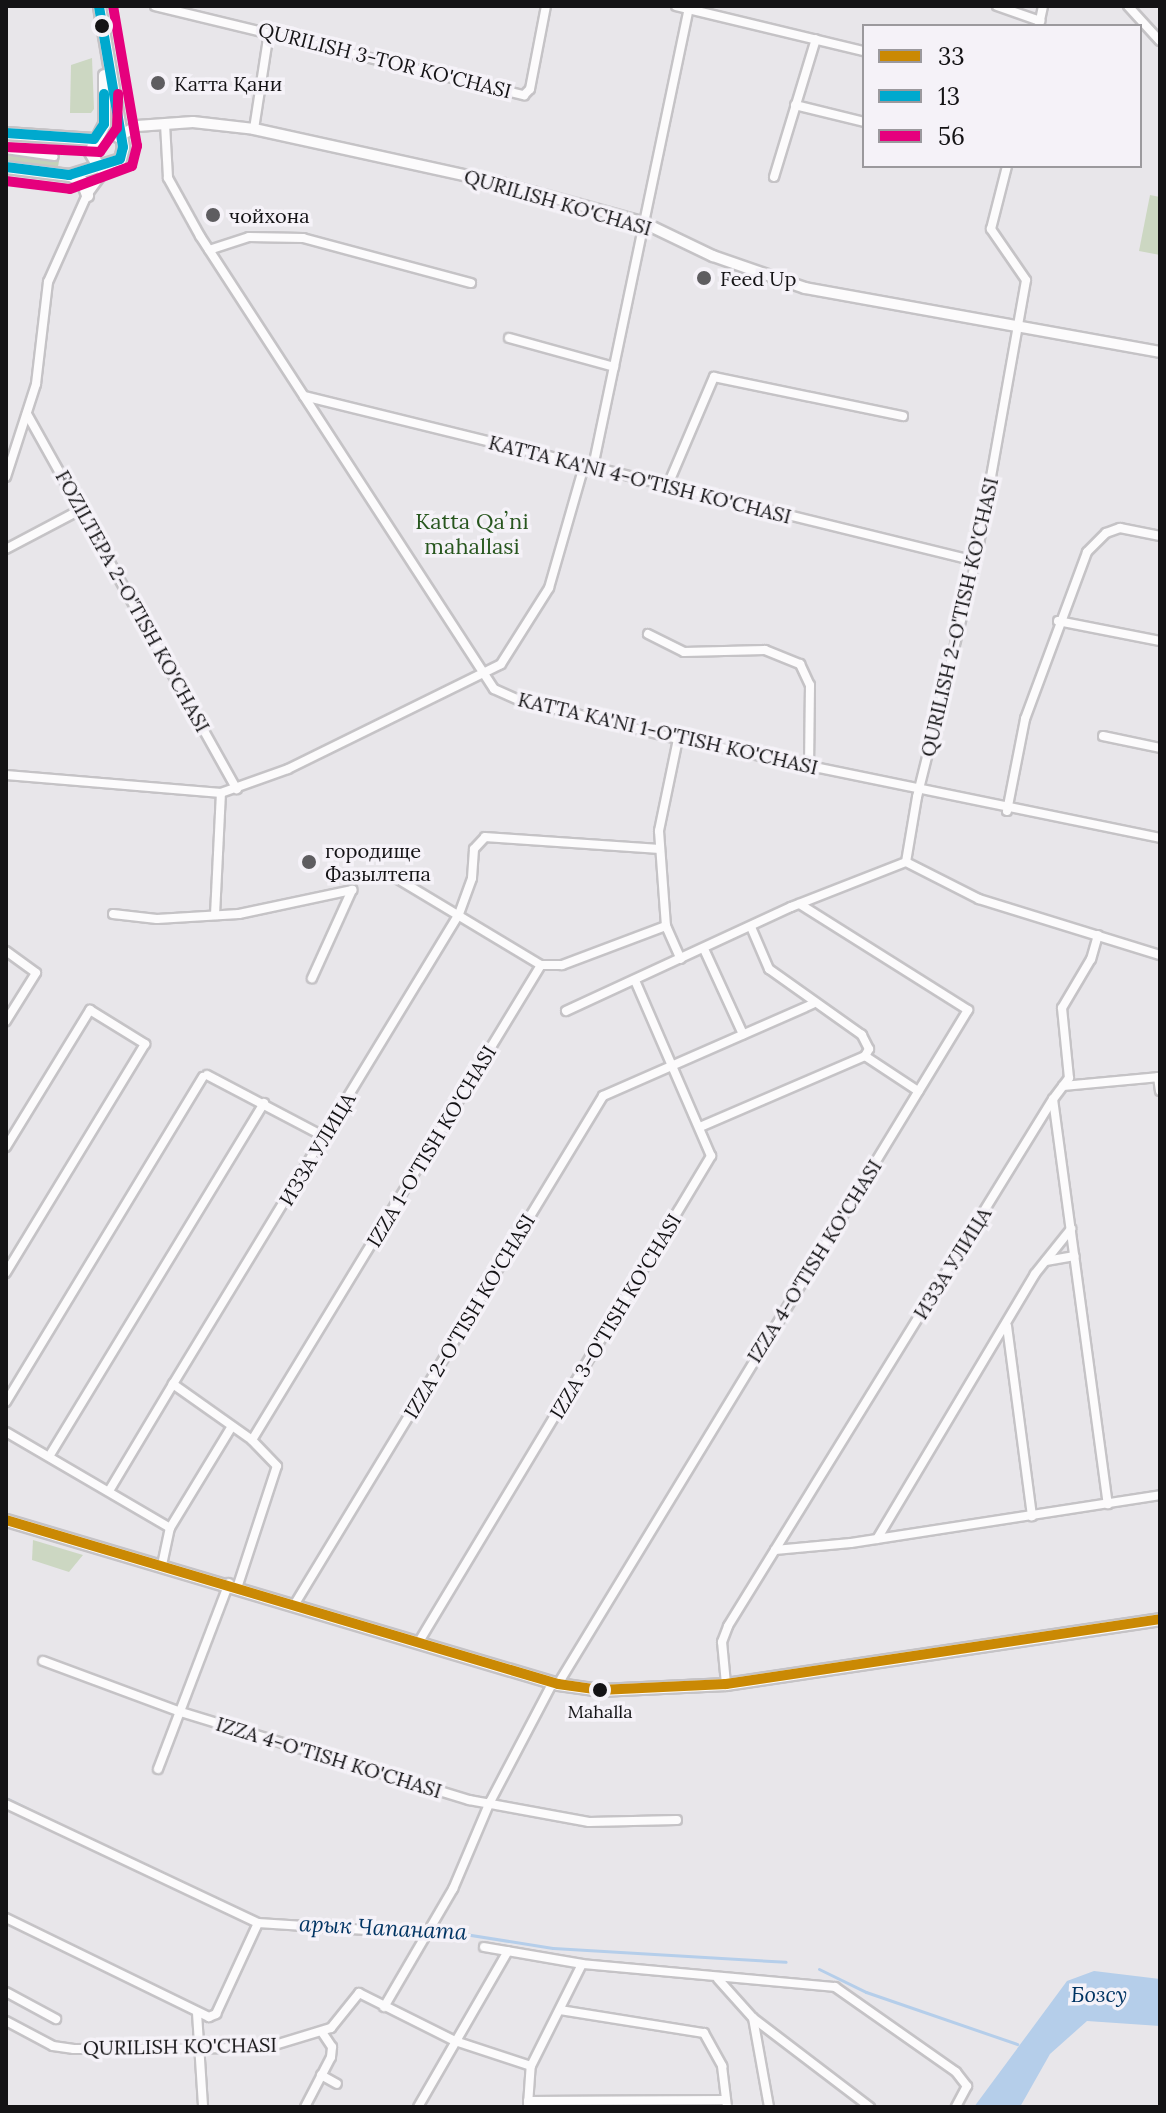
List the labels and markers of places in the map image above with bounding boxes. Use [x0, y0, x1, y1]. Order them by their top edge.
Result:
unlabelled marker [94, 18, 110, 34]
place label: Катта Қани [174, 71, 282, 95]
marker: Катта Қани [149, 74, 167, 92]
place label: чойхона [229, 203, 309, 227]
marker: чойхона [204, 206, 222, 224]
place label: Feed Up [720, 266, 796, 290]
marker: Feed Up [695, 269, 713, 287]
place label: городище Фазылтепа [325, 838, 431, 885]
marker: городище Фазылтепа [300, 853, 318, 871]
marker: Mahalla [592, 1682, 608, 1698]
place label: Mahalla [568, 1701, 632, 1723]

